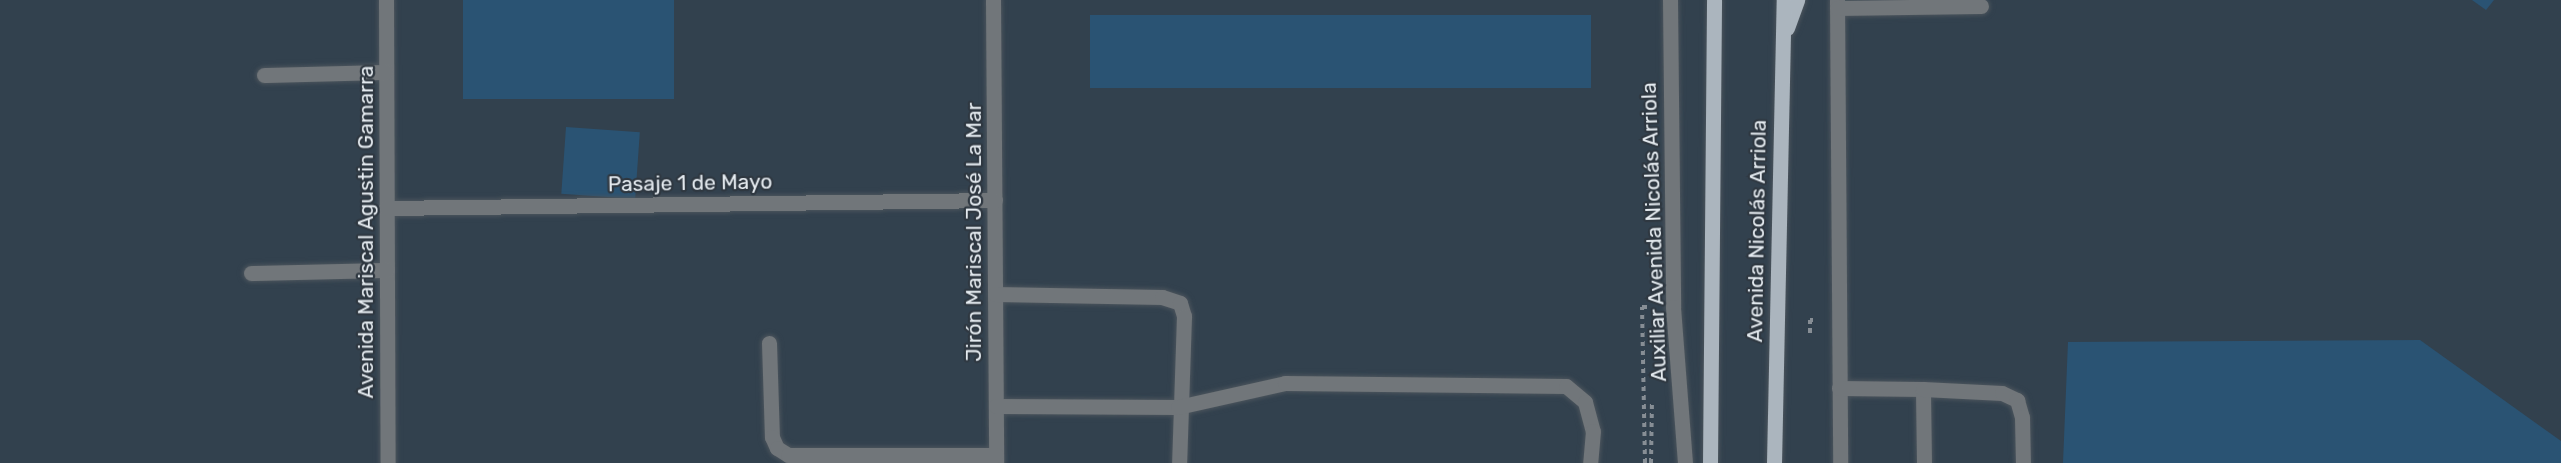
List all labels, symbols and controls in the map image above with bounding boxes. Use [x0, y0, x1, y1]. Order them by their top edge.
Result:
street label: Avenida Mariscal Agustin Gamarra [353, 65, 379, 399]
street label: Auxiliar Avenida Nicolás Arriola [1636, 81, 1672, 383]
street label: Jirón Mariscal José La Mar [961, 102, 987, 362]
street label: Avenida Nicolás Arriola [1742, 119, 1772, 343]
street label: Pasaje 1 de Mayo [608, 169, 772, 197]

